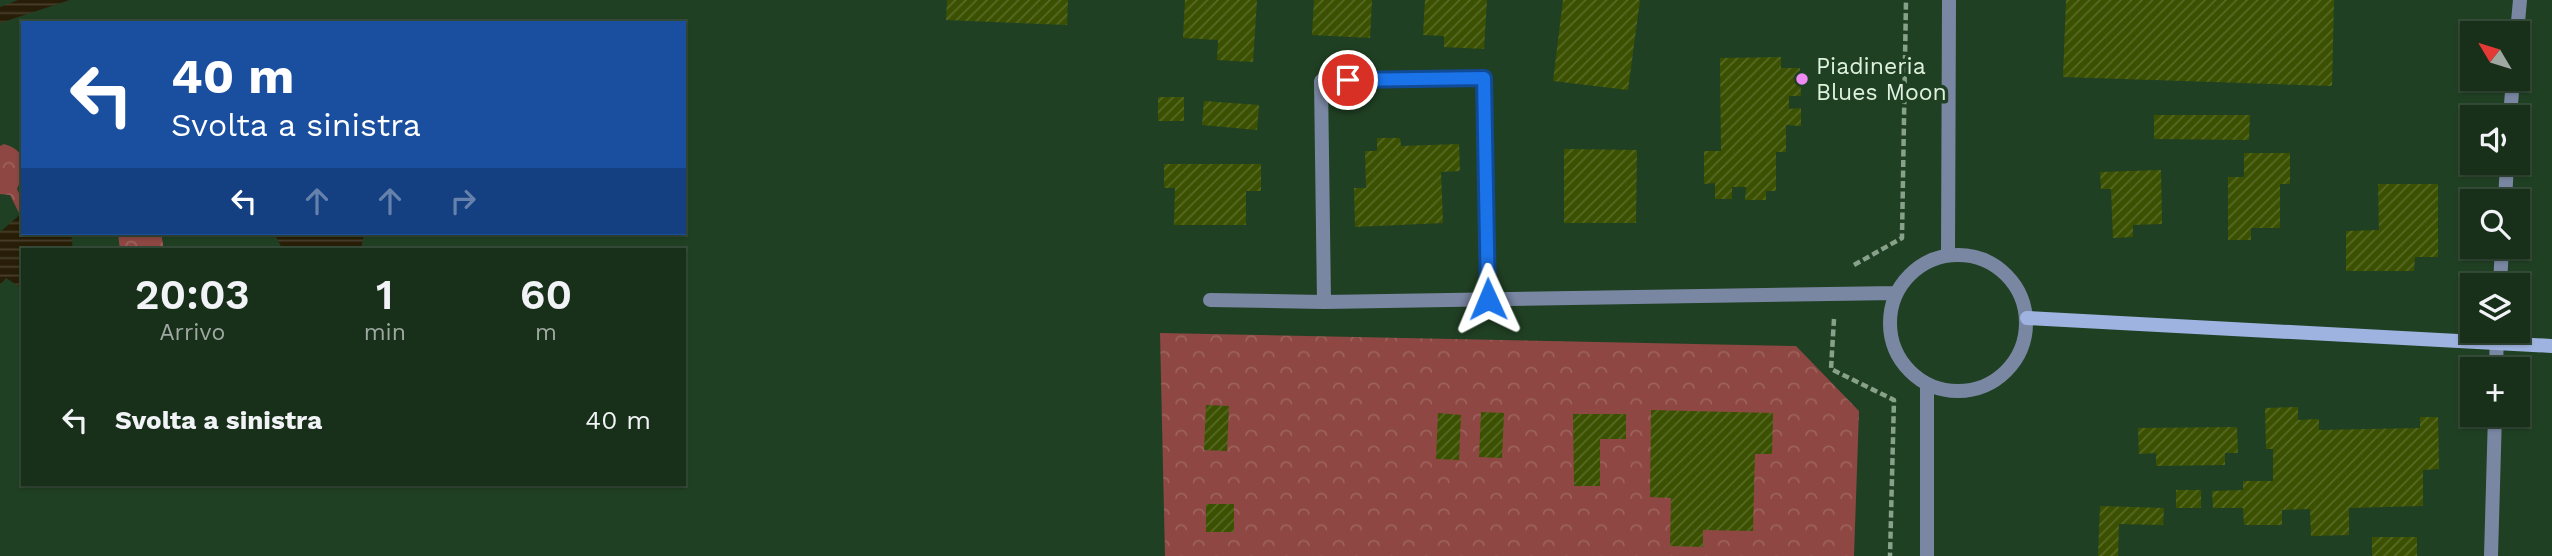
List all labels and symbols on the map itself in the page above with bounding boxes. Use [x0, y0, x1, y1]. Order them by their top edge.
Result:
north arrow [2460, 21, 2530, 91]
pin [1318, 50, 1378, 110]
place label: Piadineria Blues Moon [1816, 53, 1947, 106]
marker: Piadineria Blues Moon [1794, 71, 1810, 87]
position arrow [1451, 262, 1525, 336]

